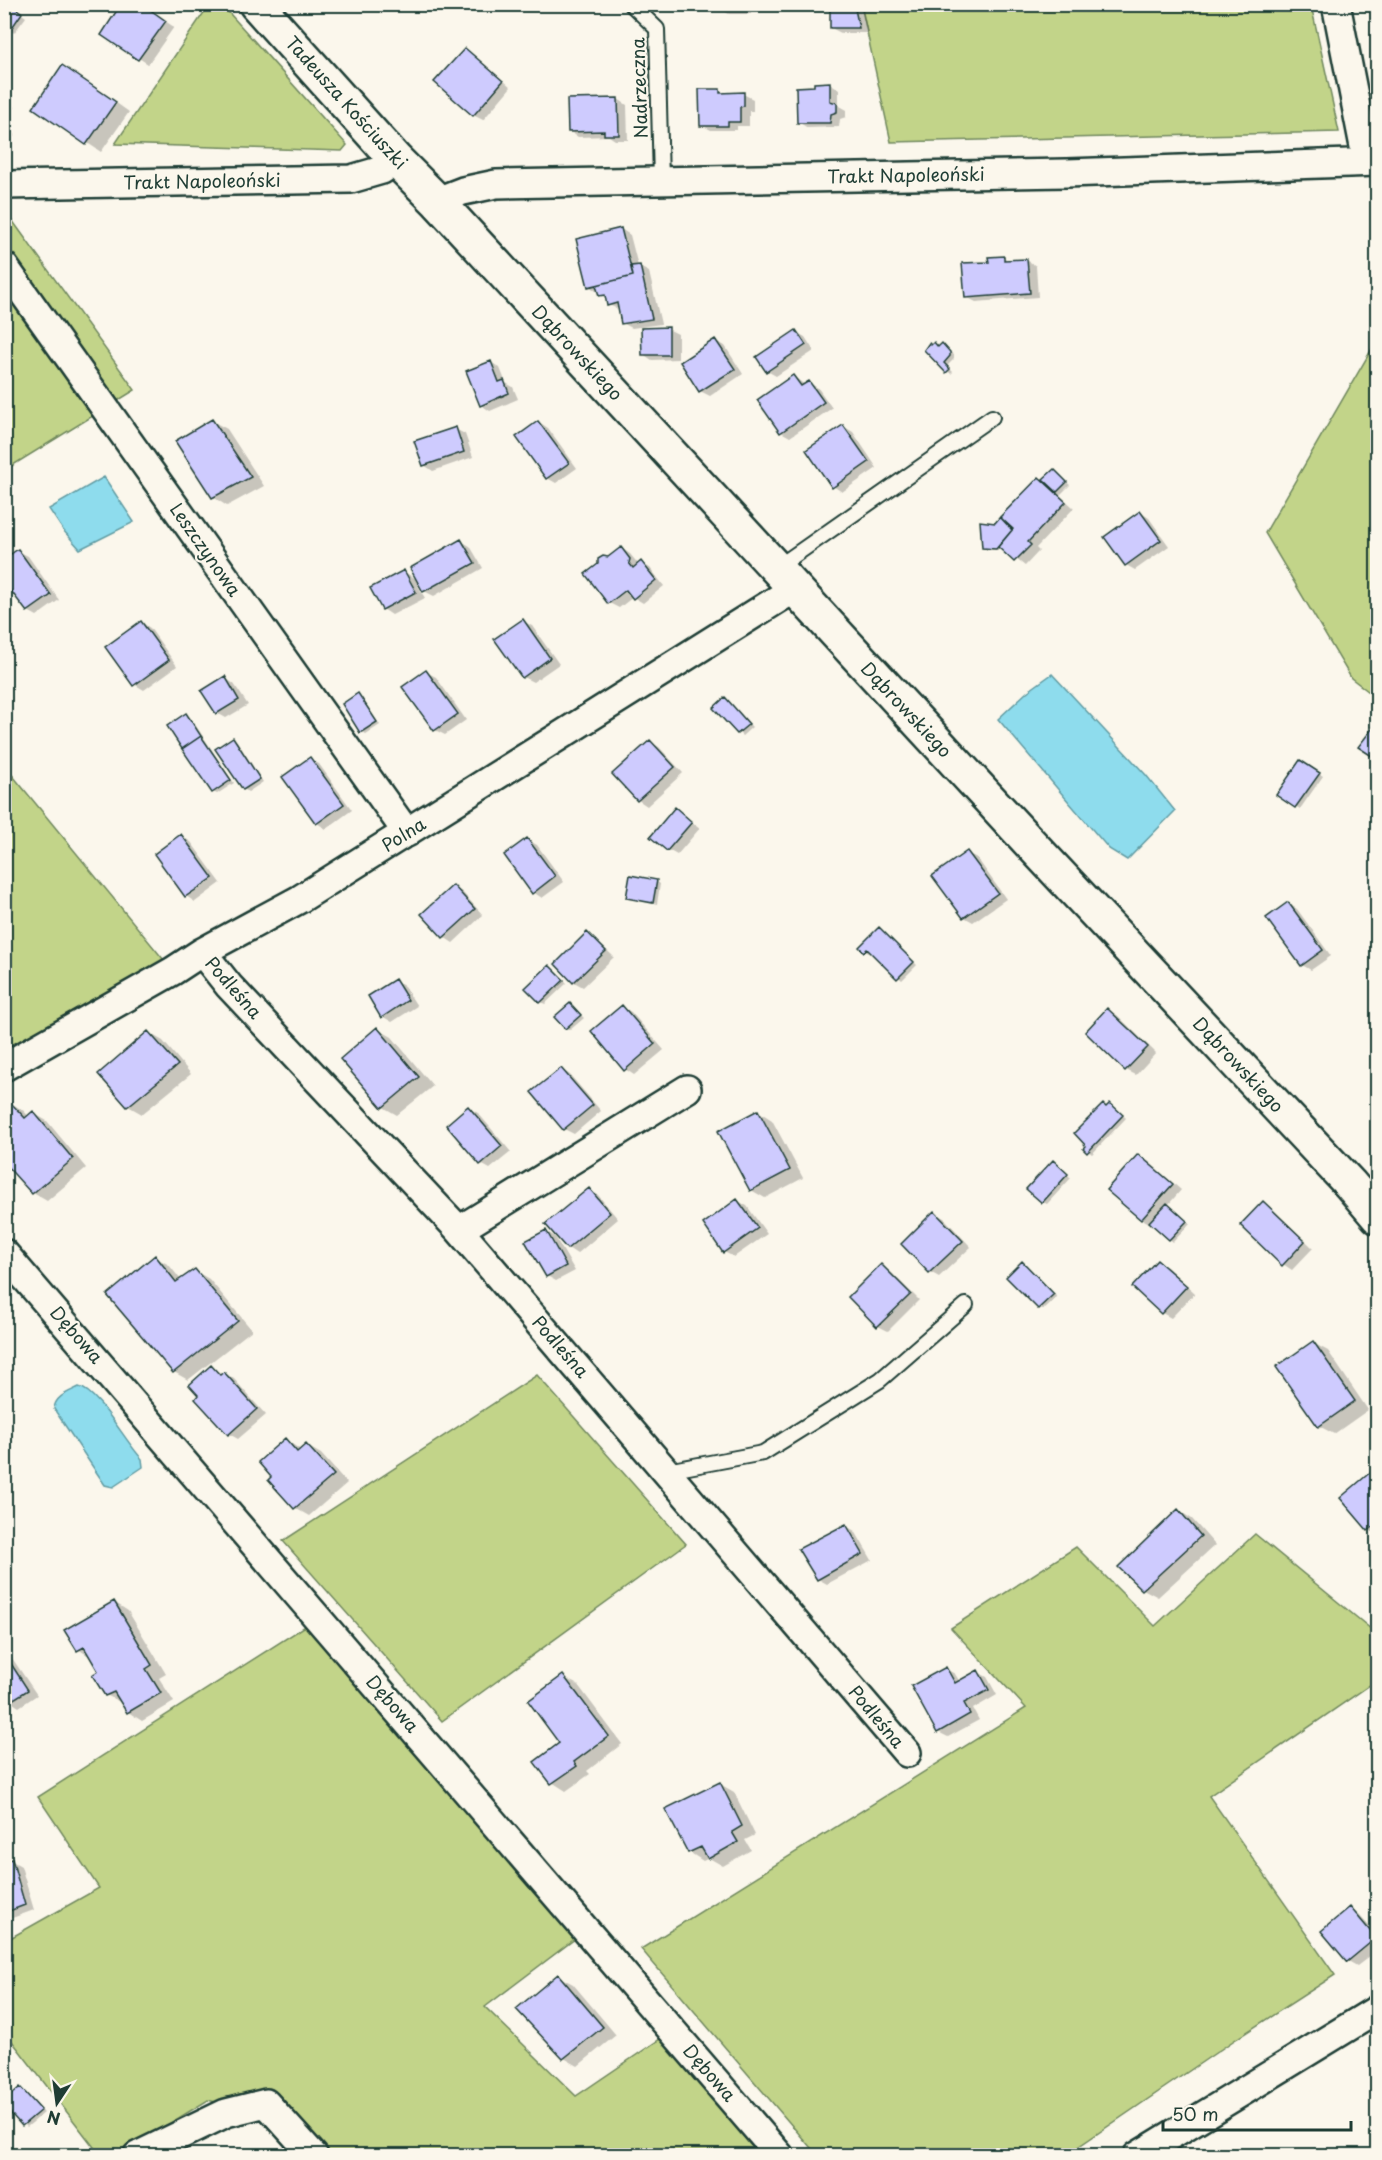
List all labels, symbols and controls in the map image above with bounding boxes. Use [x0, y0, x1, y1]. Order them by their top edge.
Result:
street label: Tadeusza Kościuszki [280, 29, 414, 175]
street label: Nadrzeczna [623, 36, 654, 139]
street label: Trakt Napoleoński [827, 160, 985, 189]
street label: Trakt Napoleoński [123, 166, 281, 195]
street label: Dąbrowskiego [526, 298, 630, 406]
street label: Leszczynowa [164, 497, 249, 602]
street label: Dąbrowskiego [855, 655, 959, 763]
street label: Polna [376, 809, 431, 858]
street label: Podleśna [199, 950, 269, 1025]
street label: Dąbrowskiego [1187, 1010, 1291, 1118]
street label: Dębowa [44, 1299, 110, 1369]
street label: Podleśna [526, 1309, 596, 1384]
street label: Dębowa [360, 1668, 426, 1738]
street label: Podleśna [843, 1679, 912, 1754]
street label: Dębowa [677, 2037, 743, 2107]
north arrow [27, 2073, 87, 2133]
scale bar [1163, 2094, 1350, 2132]
text: 50 m [1172, 2100, 1219, 2127]
text: N [45, 2105, 62, 2132]

